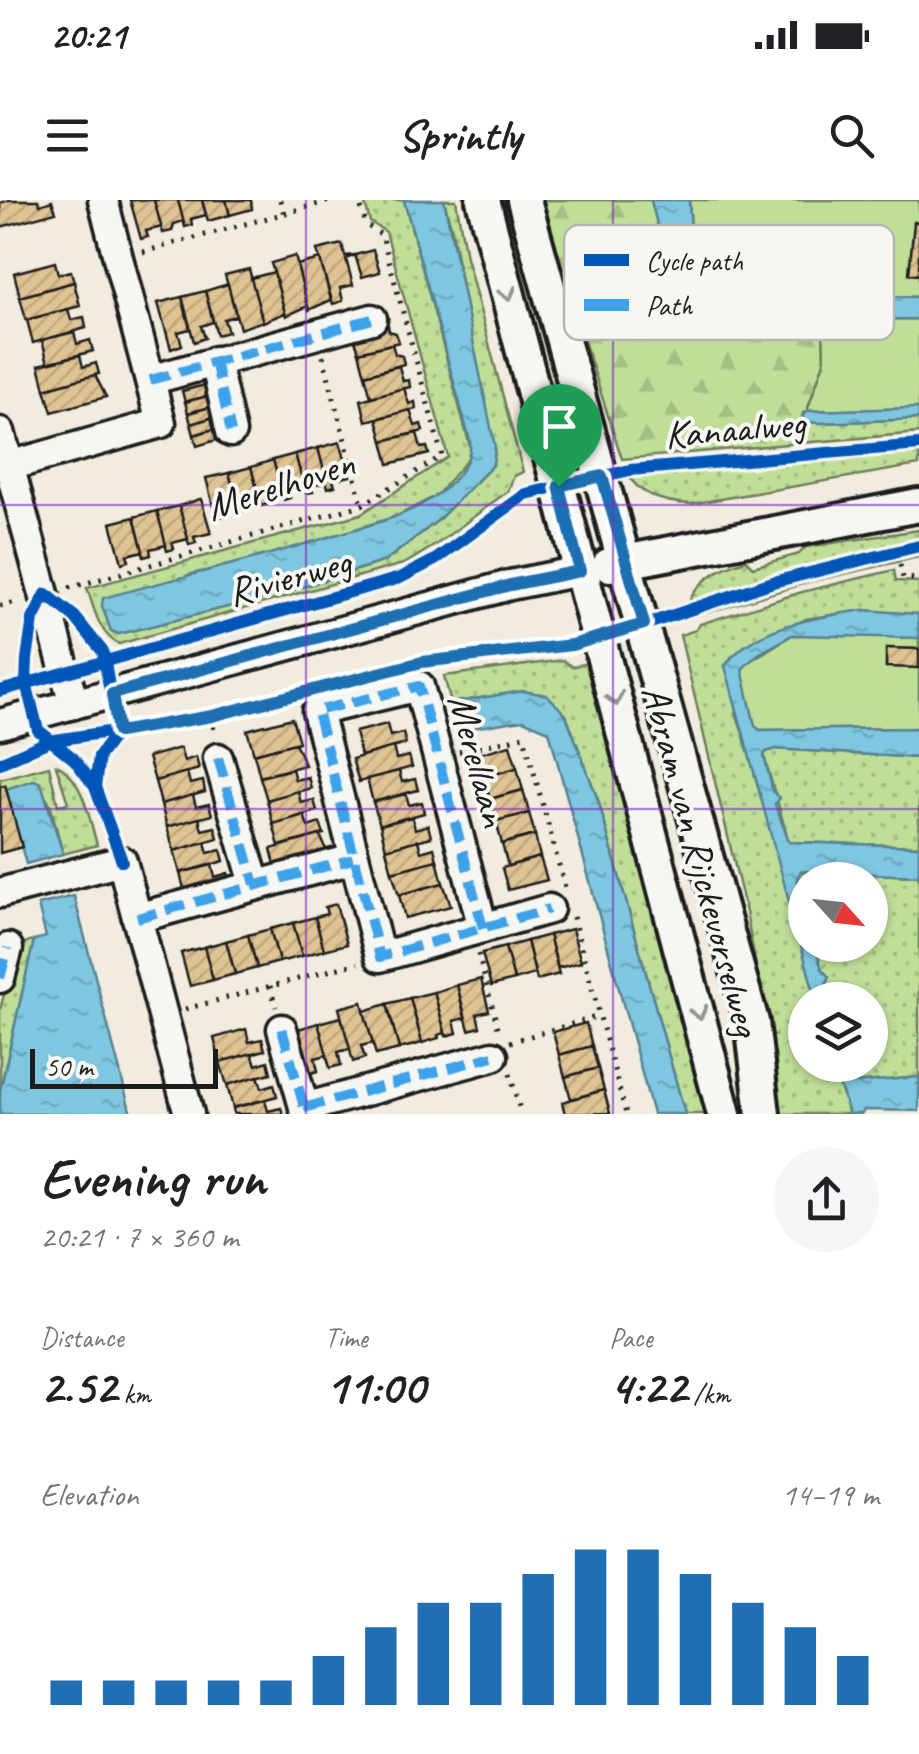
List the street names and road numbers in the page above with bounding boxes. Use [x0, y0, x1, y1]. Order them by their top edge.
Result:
street label: Kanaalweg [663, 398, 809, 460]
street label: Merelhoven [200, 437, 361, 532]
street label: Rivierweg [222, 536, 358, 617]
street label: Abram van Rijckevorselweg [630, 680, 773, 1043]
street label: Merellaan [436, 689, 520, 833]

